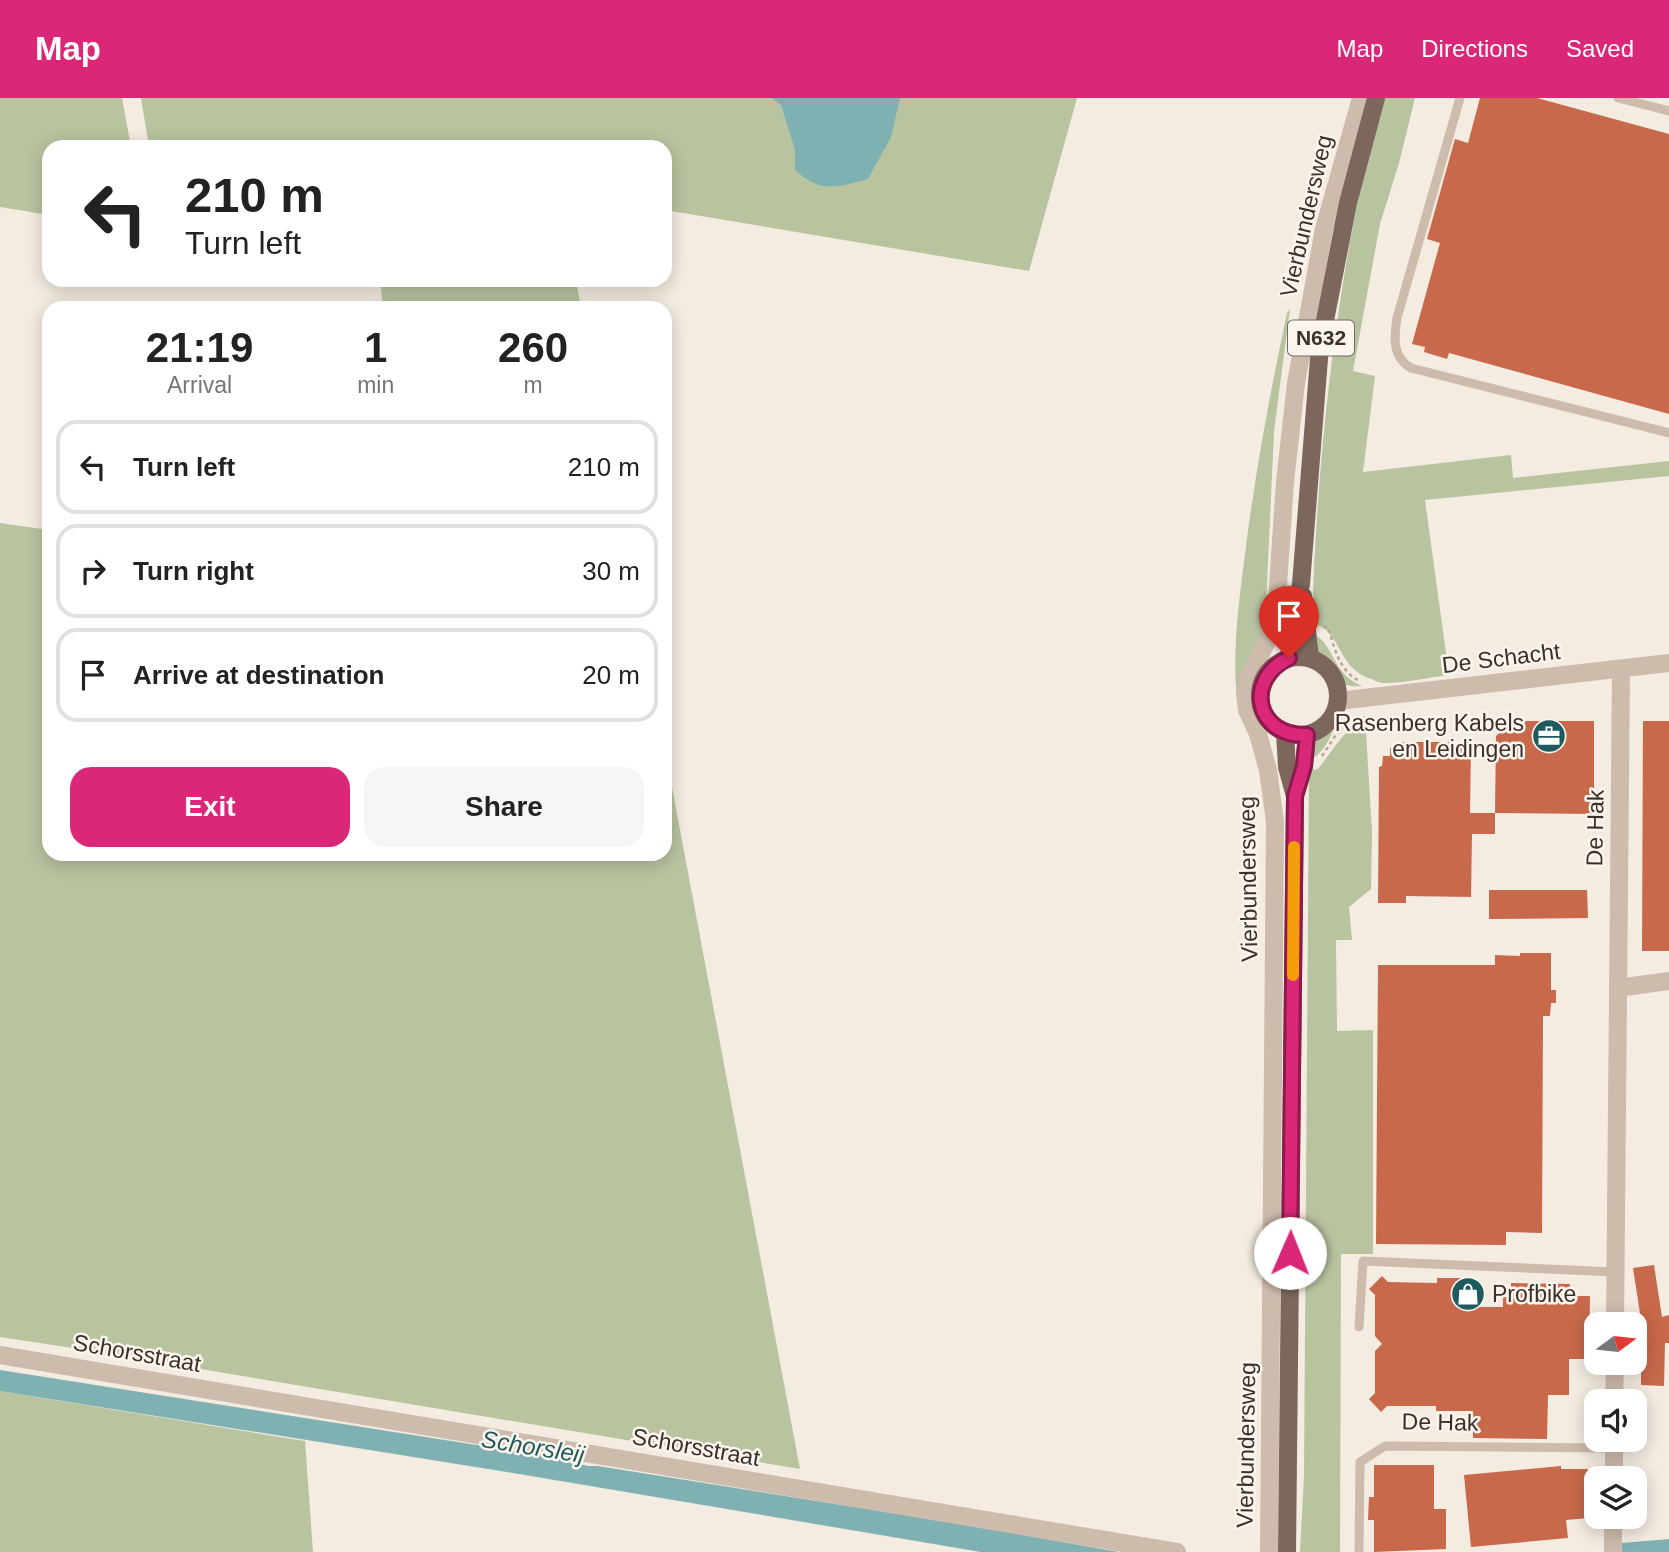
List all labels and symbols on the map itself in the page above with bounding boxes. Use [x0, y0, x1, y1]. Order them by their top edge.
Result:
street label: Vierbundersweg [1275, 132, 1337, 300]
road number: N632 [1288, 320, 1354, 356]
pin [1259, 586, 1319, 658]
street label: De Schacht [1440, 638, 1562, 678]
place label: Rasenberg Kabels en Leidingen [1335, 710, 1524, 762]
office icon: Rasenberg Kabels en Leidingen [1530, 717, 1568, 755]
street label: De Hak [1581, 789, 1609, 867]
street label: Vierbundersweg [1234, 796, 1262, 962]
position arrow [1253, 1216, 1327, 1290]
shop icon: Profbike [1449, 1275, 1487, 1313]
place label: Profbike [1492, 1281, 1576, 1307]
north arrow [1584, 1312, 1647, 1376]
street label: Schorsstraat [71, 1329, 203, 1377]
street label: Vierbundersweg [1232, 1362, 1260, 1528]
street label: De Hak [1401, 1408, 1479, 1436]
street label: Schorsstraat [630, 1423, 762, 1471]
water label: Schorsleij [480, 1425, 587, 1468]

